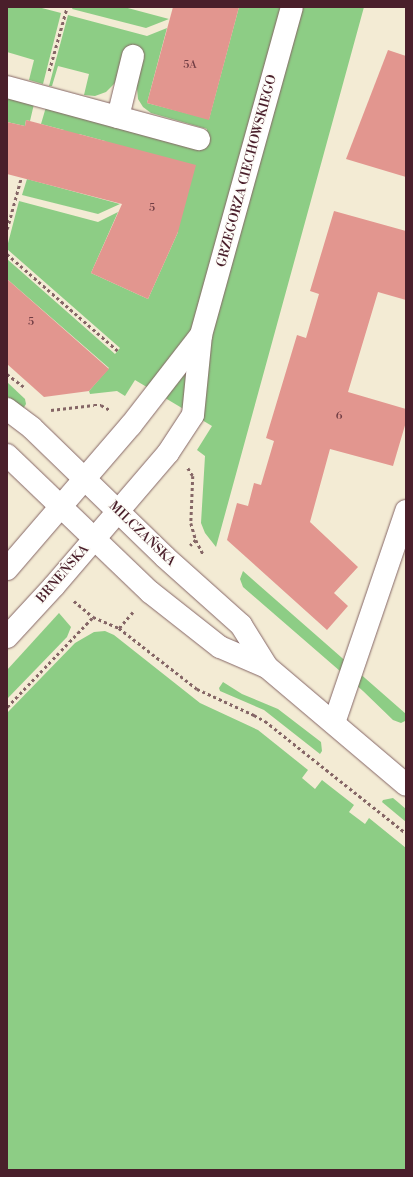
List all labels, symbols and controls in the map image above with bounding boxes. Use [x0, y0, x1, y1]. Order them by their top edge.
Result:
house number: 5A [183, 58, 197, 72]
street label: GRZEGORZA CIECHOWSKIEGO [214, 73, 280, 269]
house number: 5 [149, 201, 155, 215]
house number: 5 [28, 315, 34, 329]
house number: 6 [336, 409, 342, 423]
street label: MILCZAŃSKA [106, 498, 178, 570]
street label: BRNEŃSKA [34, 542, 92, 606]

